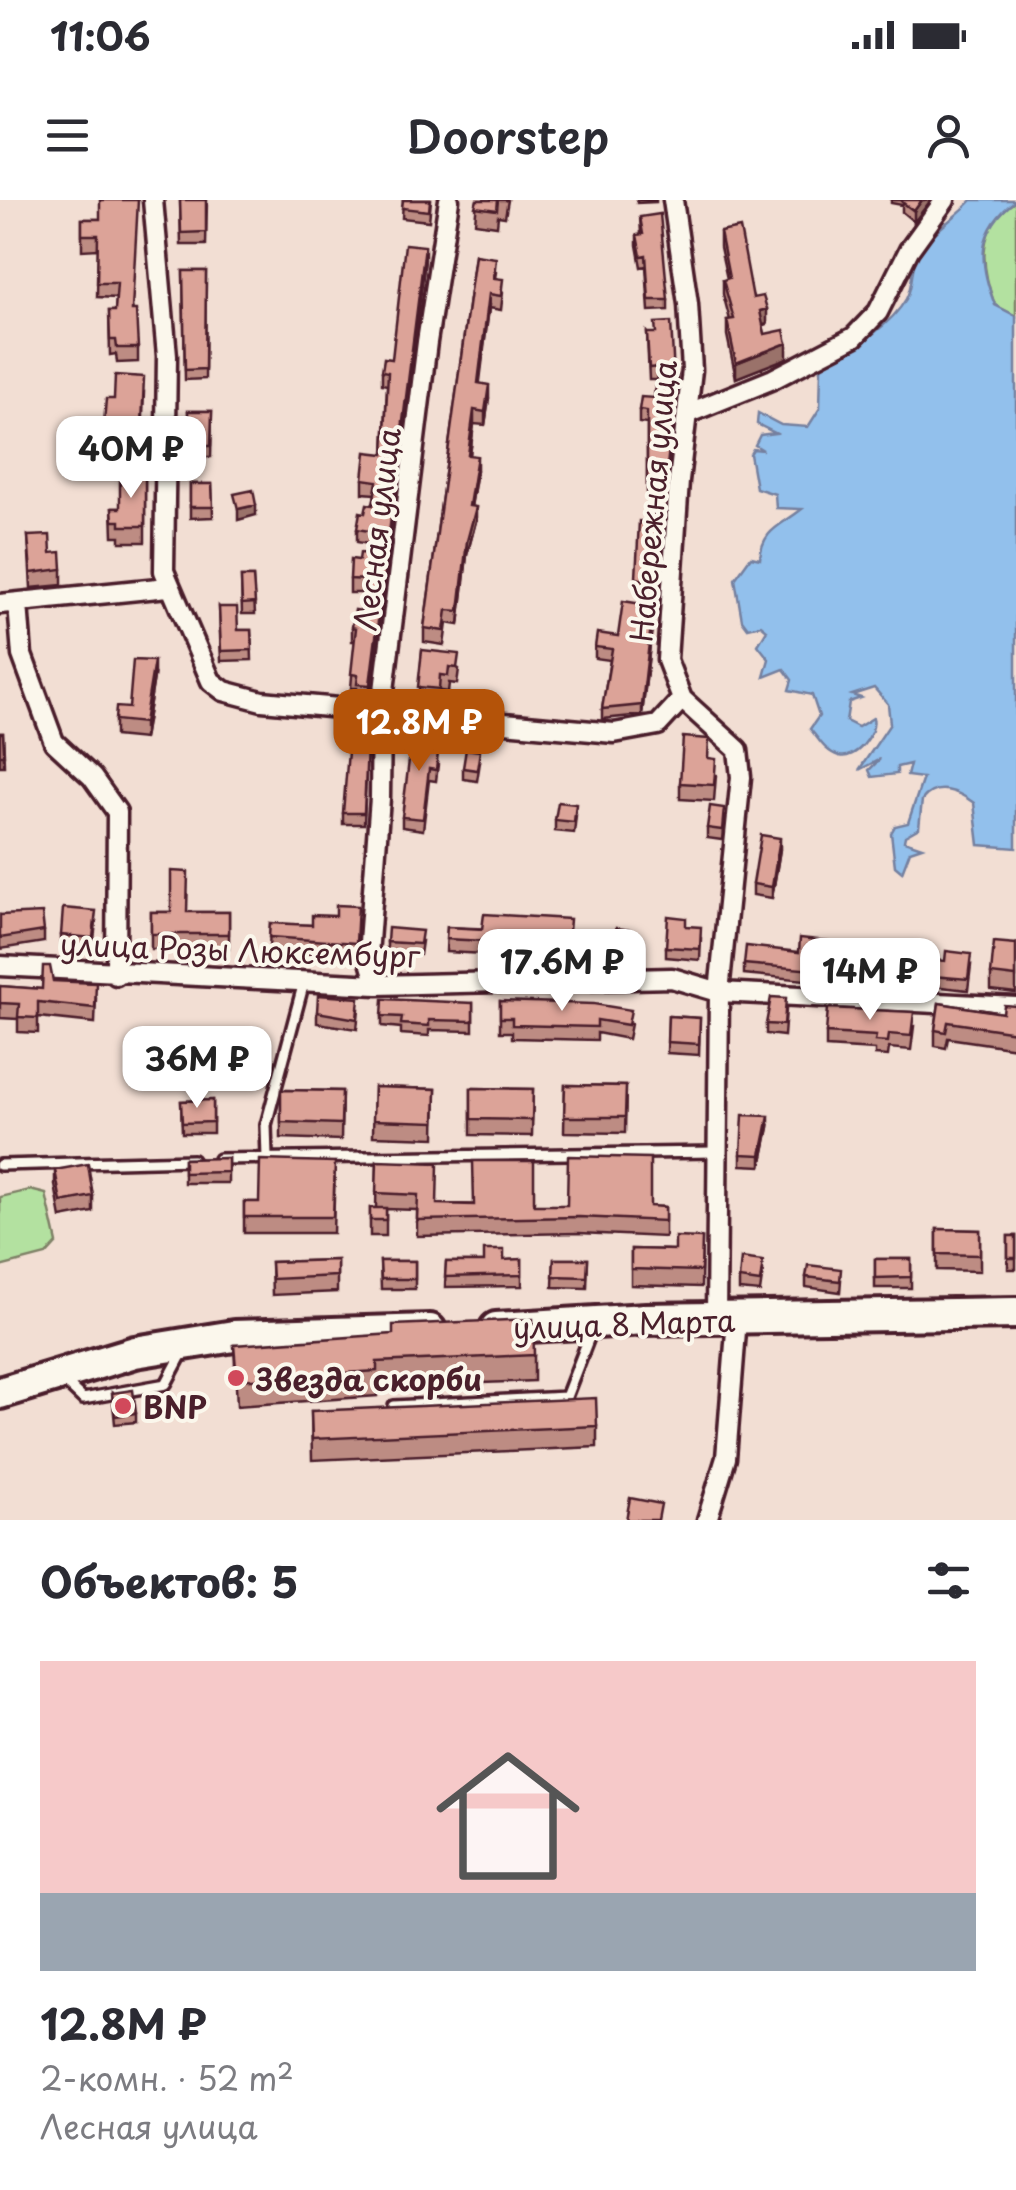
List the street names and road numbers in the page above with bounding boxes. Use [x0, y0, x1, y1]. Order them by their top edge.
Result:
street label: Набережная улица [617, 358, 687, 644]
street label: Лесная улица [341, 425, 411, 633]
street label: улица Розы Люксембург [59, 920, 422, 978]
street label: улица 8 Марта [512, 1297, 737, 1349]

